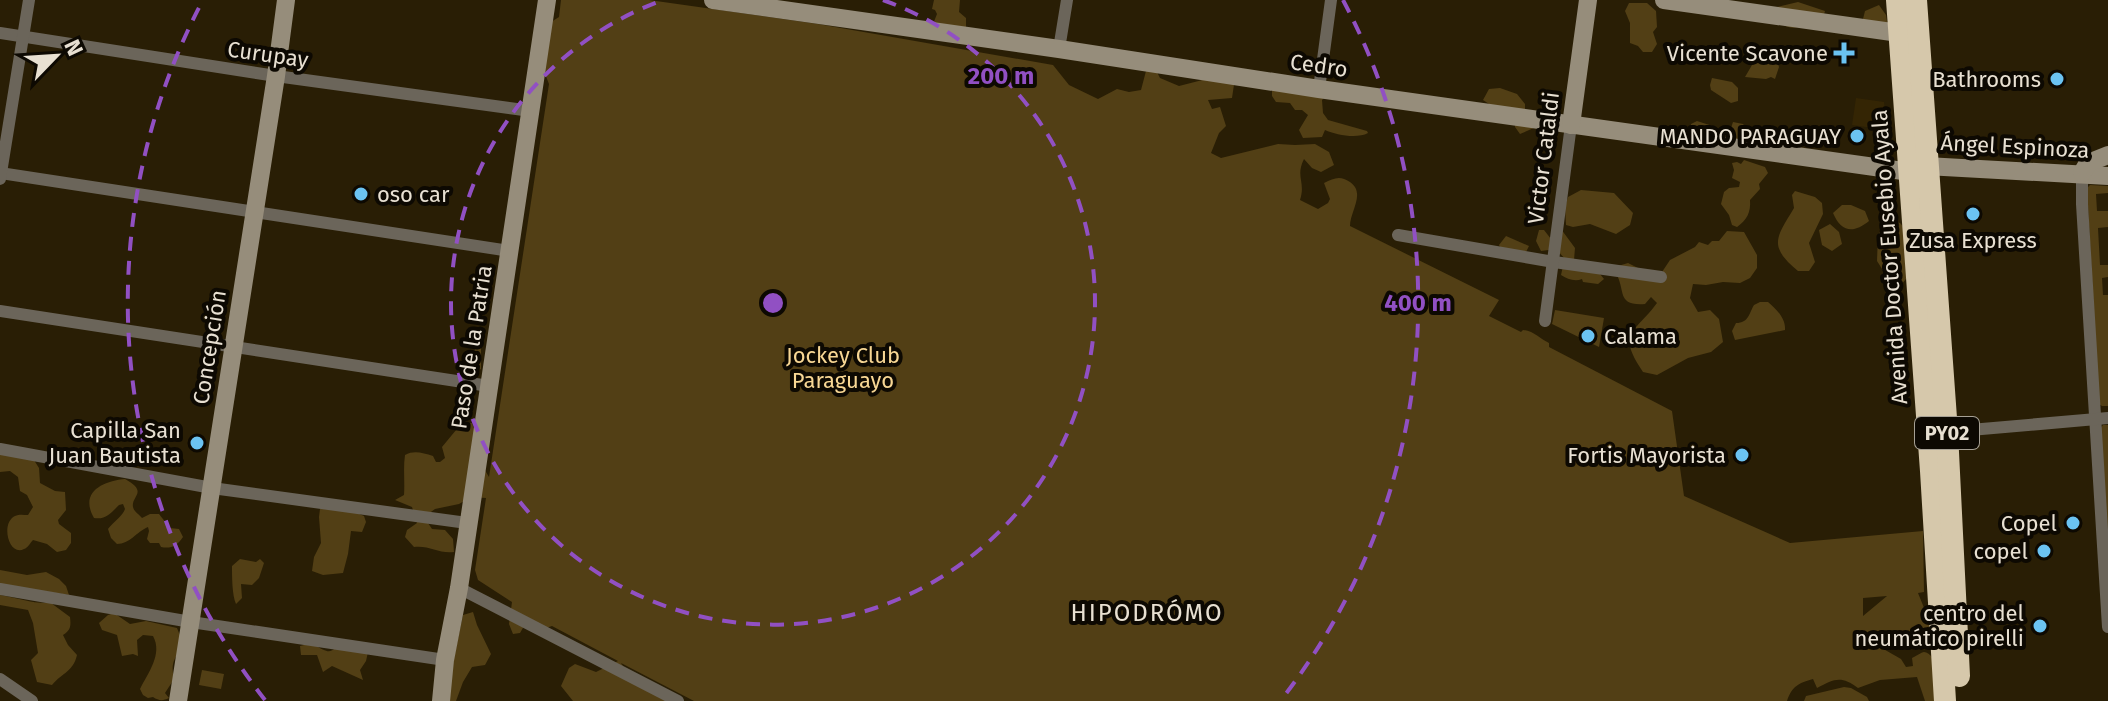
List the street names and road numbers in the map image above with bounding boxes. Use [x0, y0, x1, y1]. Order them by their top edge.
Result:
street label: Curupay [226, 35, 310, 74]
street label: Cedro [1288, 48, 1349, 83]
street label: Victor Cataldi [1522, 90, 1565, 226]
street label: Avenida Doctor Eusebio Ayala [1866, 109, 1913, 405]
street label: Ángel Espinoza [1940, 129, 2090, 164]
street label: Paso de la Patria [445, 263, 498, 431]
street label: Concepción [187, 288, 232, 406]
road number: PY02 [1915, 417, 1979, 449]

